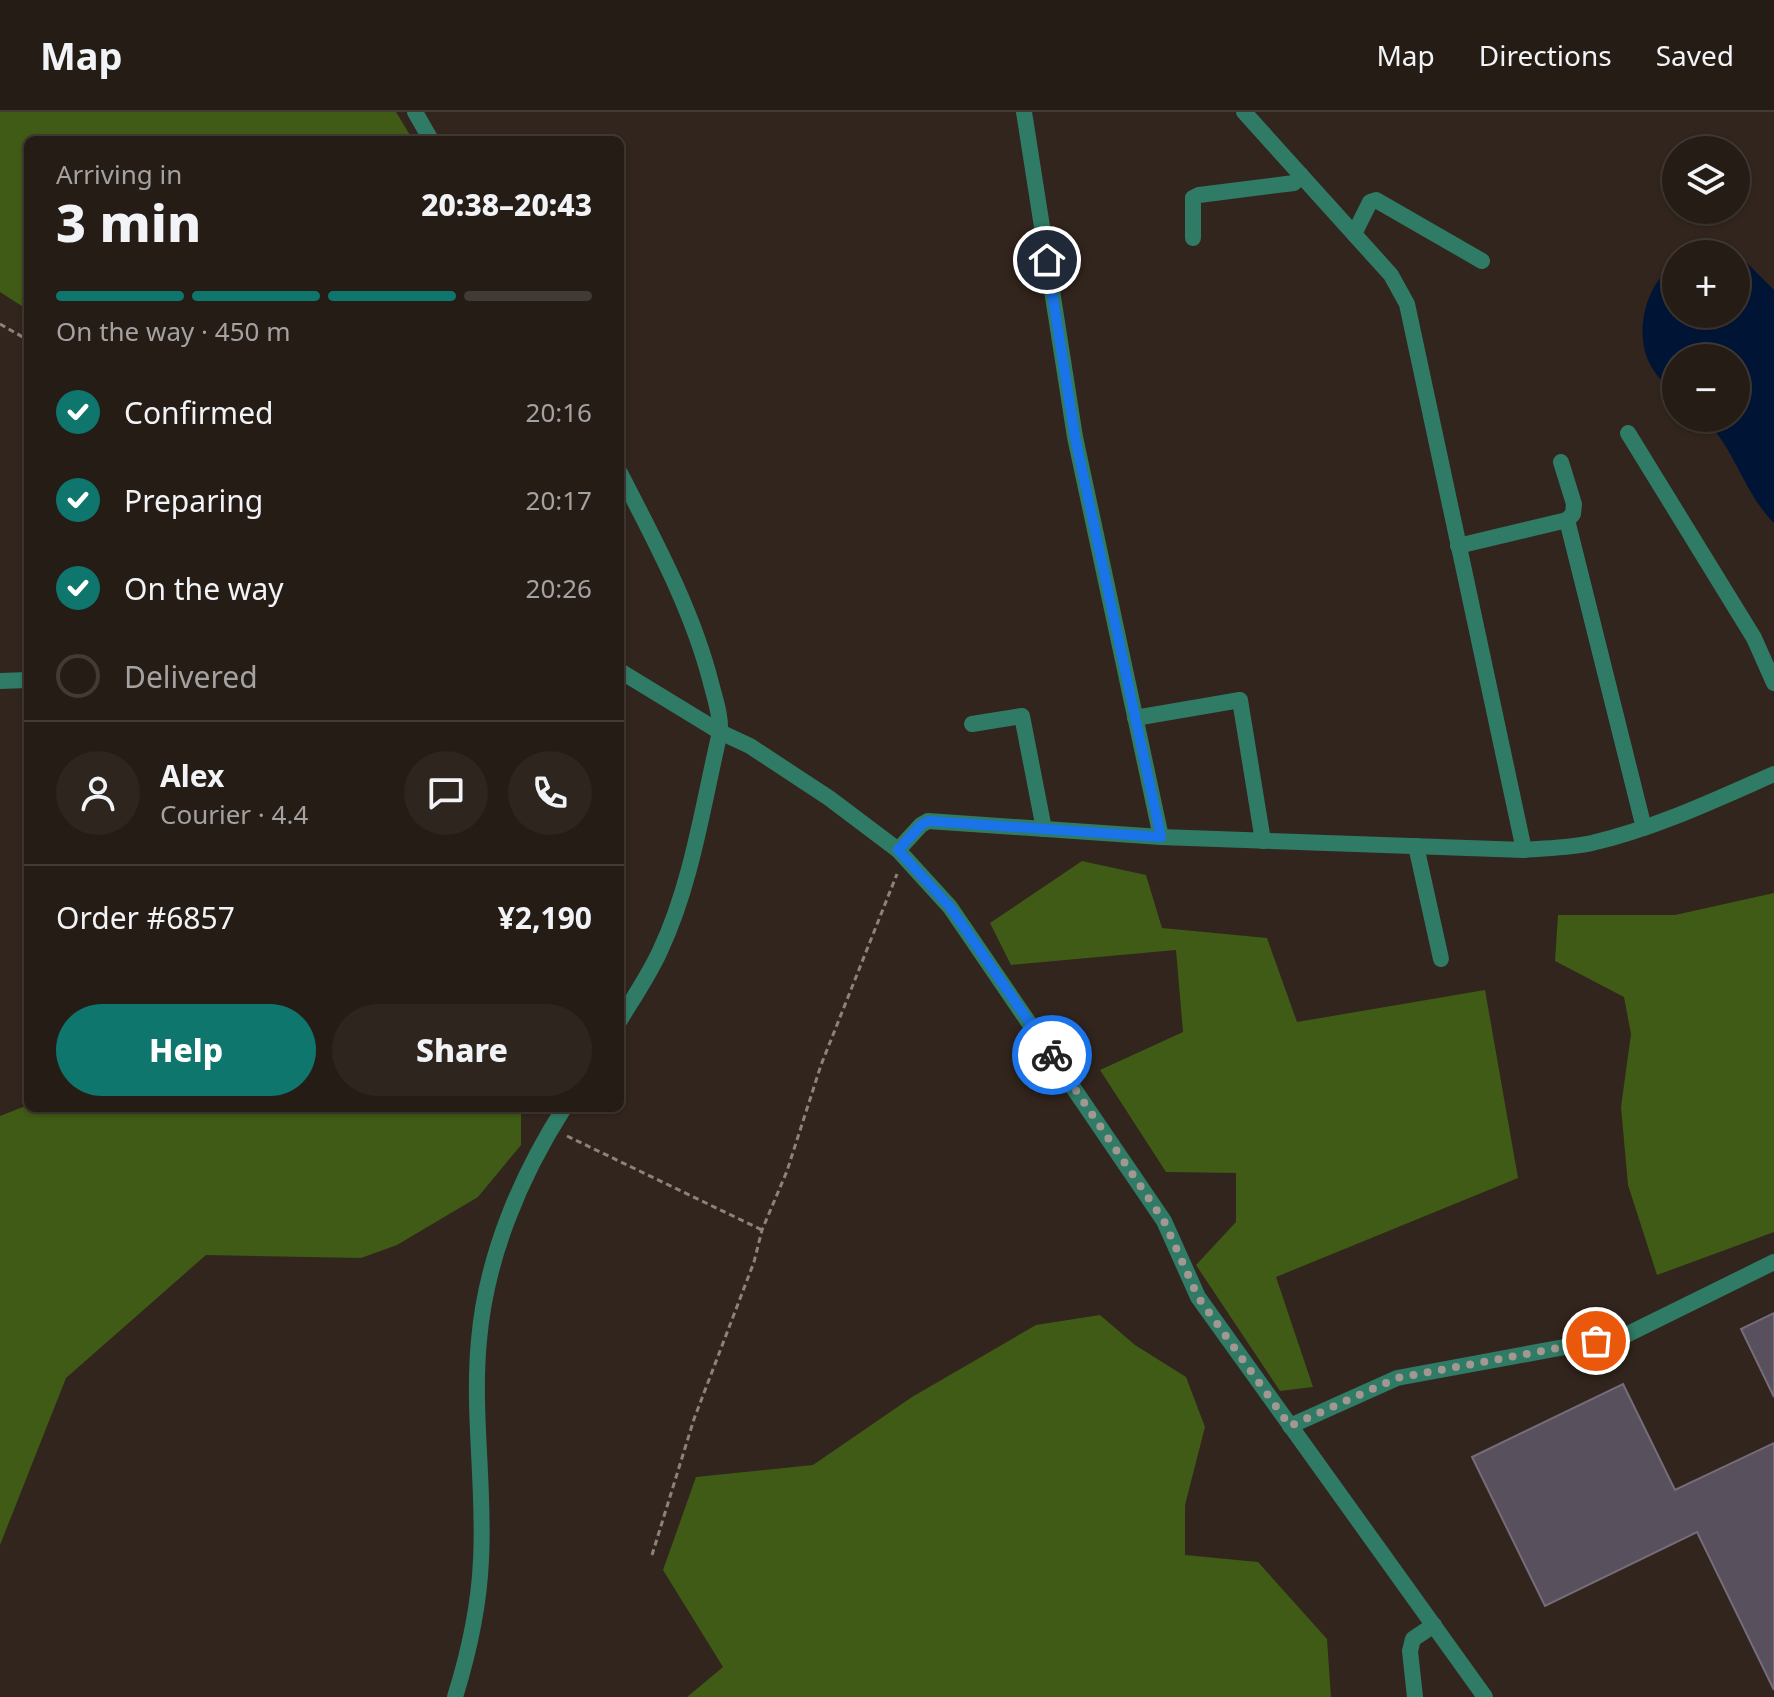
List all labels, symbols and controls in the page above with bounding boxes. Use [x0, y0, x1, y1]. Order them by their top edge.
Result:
text: Map [40, 29, 123, 81]
text: Map [1376, 36, 1435, 74]
text: Directions [1479, 36, 1612, 74]
text: Saved [1656, 36, 1734, 74]
map controls [1662, 136, 1750, 432]
button: layers [1662, 136, 1750, 224]
text: Arriving in [56, 156, 182, 192]
text: 20:38–20:43 [421, 184, 592, 225]
text: 3 min [56, 186, 201, 257]
pin [1013, 226, 1081, 294]
icon: home [1025, 238, 1069, 282]
button: + [1662, 240, 1750, 328]
text: On the way · 450 m [56, 313, 290, 349]
button: − [1662, 344, 1750, 432]
icon: check [56, 390, 100, 434]
text: Confirmed [124, 392, 274, 433]
text: 20:16 [526, 394, 592, 430]
icon: check [56, 478, 100, 522]
text: Preparing [124, 480, 263, 521]
text: 20:17 [526, 482, 592, 518]
icon: check [56, 566, 100, 610]
text: On the way [124, 568, 284, 609]
text: 20:26 [526, 570, 592, 606]
text: Delivered [124, 656, 258, 697]
button: person [56, 751, 140, 835]
button: chat [404, 751, 488, 835]
button: phone [508, 751, 592, 835]
text: Alex [160, 755, 224, 796]
text: Courier · 4.4 [160, 796, 308, 832]
text: Order #6857 [56, 897, 235, 938]
text: ¥2,190 [498, 897, 592, 938]
button: Help [56, 1004, 316, 1096]
button: Share [332, 1004, 592, 1096]
courier [1012, 1015, 1092, 1095]
icon: bike [1030, 1033, 1074, 1077]
pin [1562, 1307, 1630, 1375]
icon: bag [1574, 1319, 1618, 1363]

